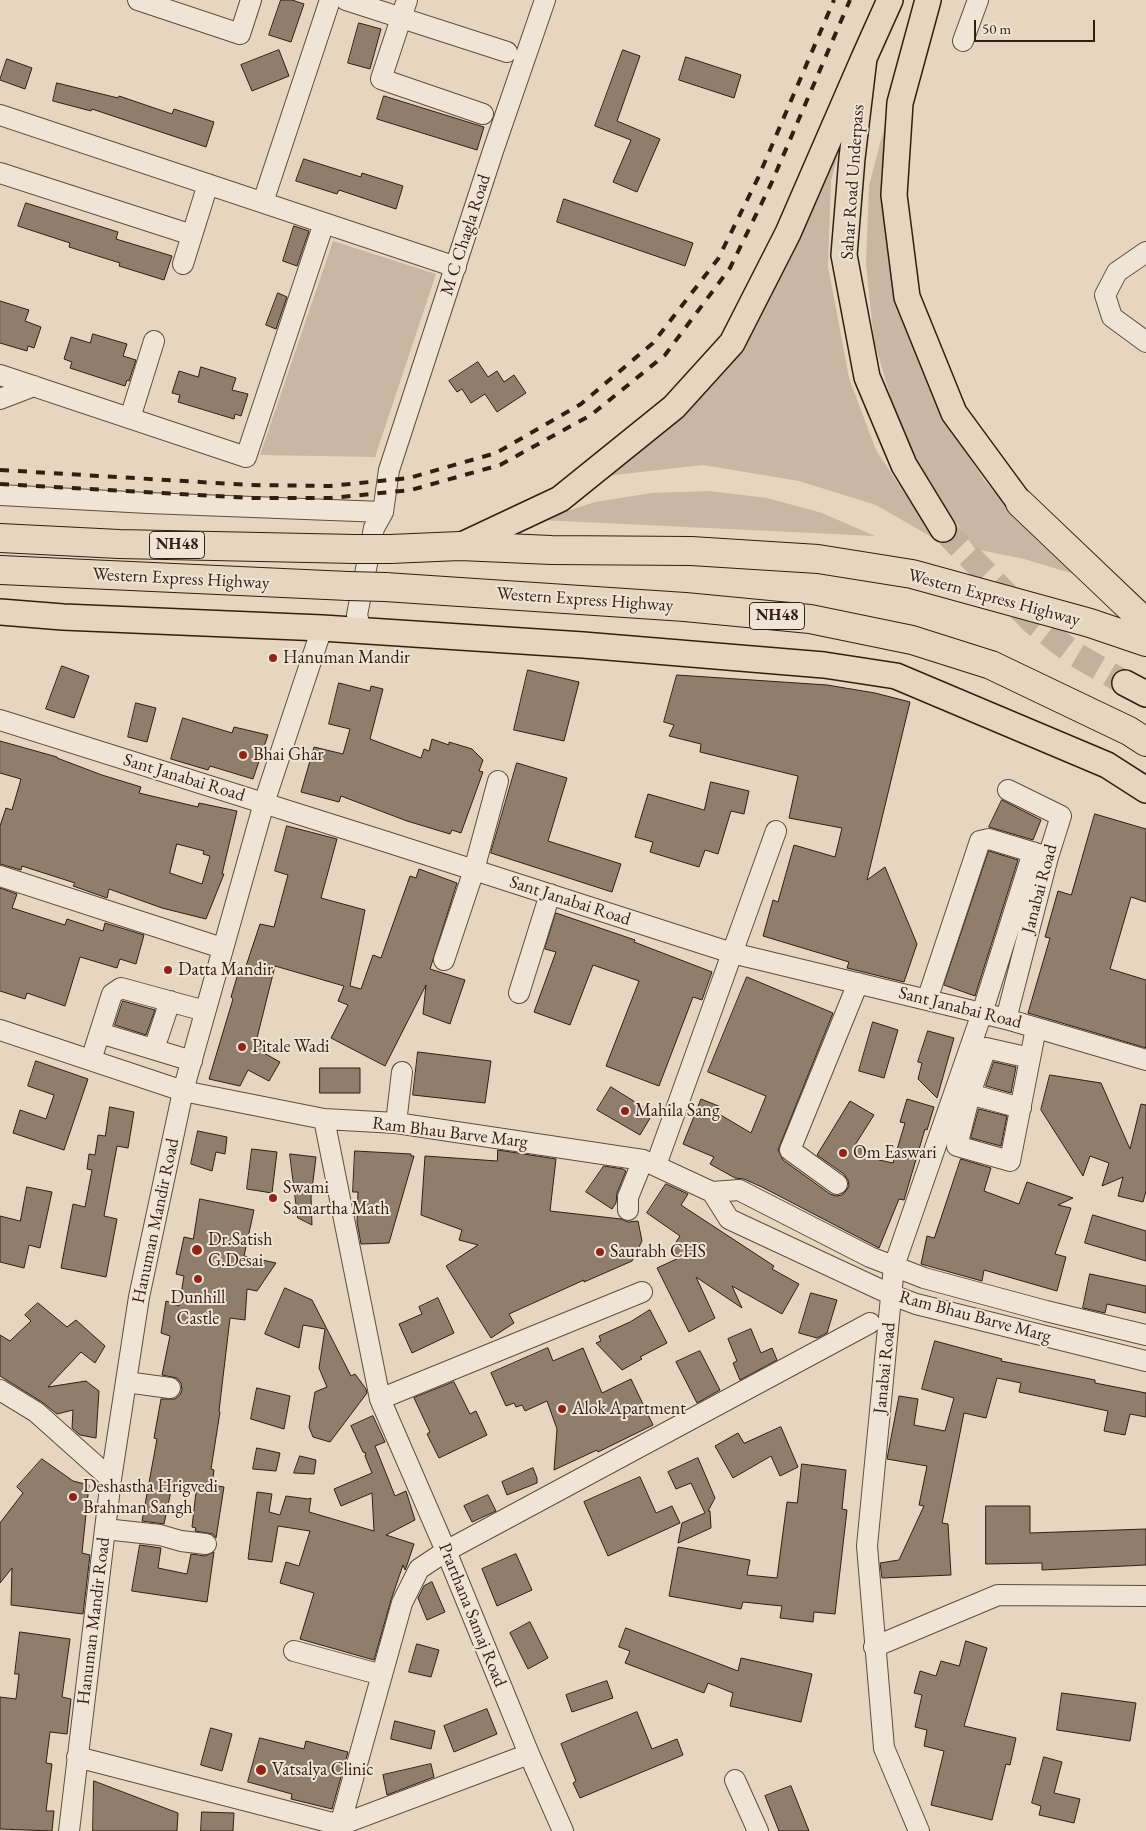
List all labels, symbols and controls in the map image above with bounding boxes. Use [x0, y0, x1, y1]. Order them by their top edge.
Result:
scale bar [976, 10, 1097, 42]
text: 50 m [982, 19, 1011, 38]
street label: Sahar Road Underpass [837, 104, 869, 260]
street label: M C Chagla Road [436, 172, 496, 298]
road number: NH48 [150, 532, 204, 558]
street label: Western Express Highway [92, 564, 270, 594]
street label: Western Express Highway [906, 565, 1082, 631]
street label: Western Express Highway [496, 583, 674, 617]
road number: NH48 [750, 602, 804, 630]
place label: Hanuman Mandir [283, 647, 410, 669]
marker: Hanuman Mandir [267, 652, 279, 664]
place label: Bhai Ghar [253, 744, 324, 766]
street label: Sant Janabai Road [121, 749, 247, 807]
marker: Bhai Ghar [237, 749, 249, 761]
street label: Janabai Road [1018, 842, 1062, 936]
street label: Sant Janabai Road [507, 871, 633, 931]
place label: Datta Mandir [178, 959, 273, 981]
marker: Datta Mandir [162, 964, 174, 976]
street label: Sant Janabai Road [896, 982, 1024, 1034]
place label: Pitale Wadi [252, 1036, 330, 1058]
marker: Pitale Wadi [236, 1041, 248, 1053]
place label: Mahila Sang [635, 1100, 720, 1122]
marker: Mahila Sang [619, 1105, 631, 1117]
street label: Ram Bhau Barve Marg [371, 1113, 529, 1153]
street label: Hanuman Mandir Road [128, 1136, 184, 1306]
place label: Om Easwari [853, 1142, 937, 1164]
marker: Om Easwari [837, 1147, 849, 1159]
place label: Swami Samartha Math [283, 1177, 389, 1220]
marker: Swami Samartha Math [267, 1192, 279, 1204]
place label: Dr.Satish G.Desai [208, 1229, 272, 1272]
place label: Saurabh CHS [610, 1241, 706, 1263]
marker: Dr.Satish G.Desai [190, 1243, 204, 1257]
marker: Saurabh CHS [594, 1246, 606, 1258]
marker: Dunhill Castle [192, 1273, 204, 1285]
street label: Ram Bhau Barve Marg [897, 1286, 1053, 1348]
place label: Dunhill Castle [171, 1287, 225, 1330]
street label: Janabai Road [869, 1321, 901, 1415]
place label: Alok Apartment [572, 1398, 686, 1420]
marker: Alok Apartment [556, 1403, 568, 1415]
place label: Deshastha Hrigvedi Brahman Sangh [83, 1476, 218, 1518]
marker: Deshastha Hrigvedi Brahman Sangh [67, 1491, 79, 1503]
street label: Hanuman Mandir Road [73, 1536, 115, 1706]
street label: Prarthana Samaj Road [433, 1540, 511, 1690]
place label: Vatsalya Clinic [272, 1759, 374, 1781]
marker: Vatsalya Clinic [254, 1763, 268, 1777]

